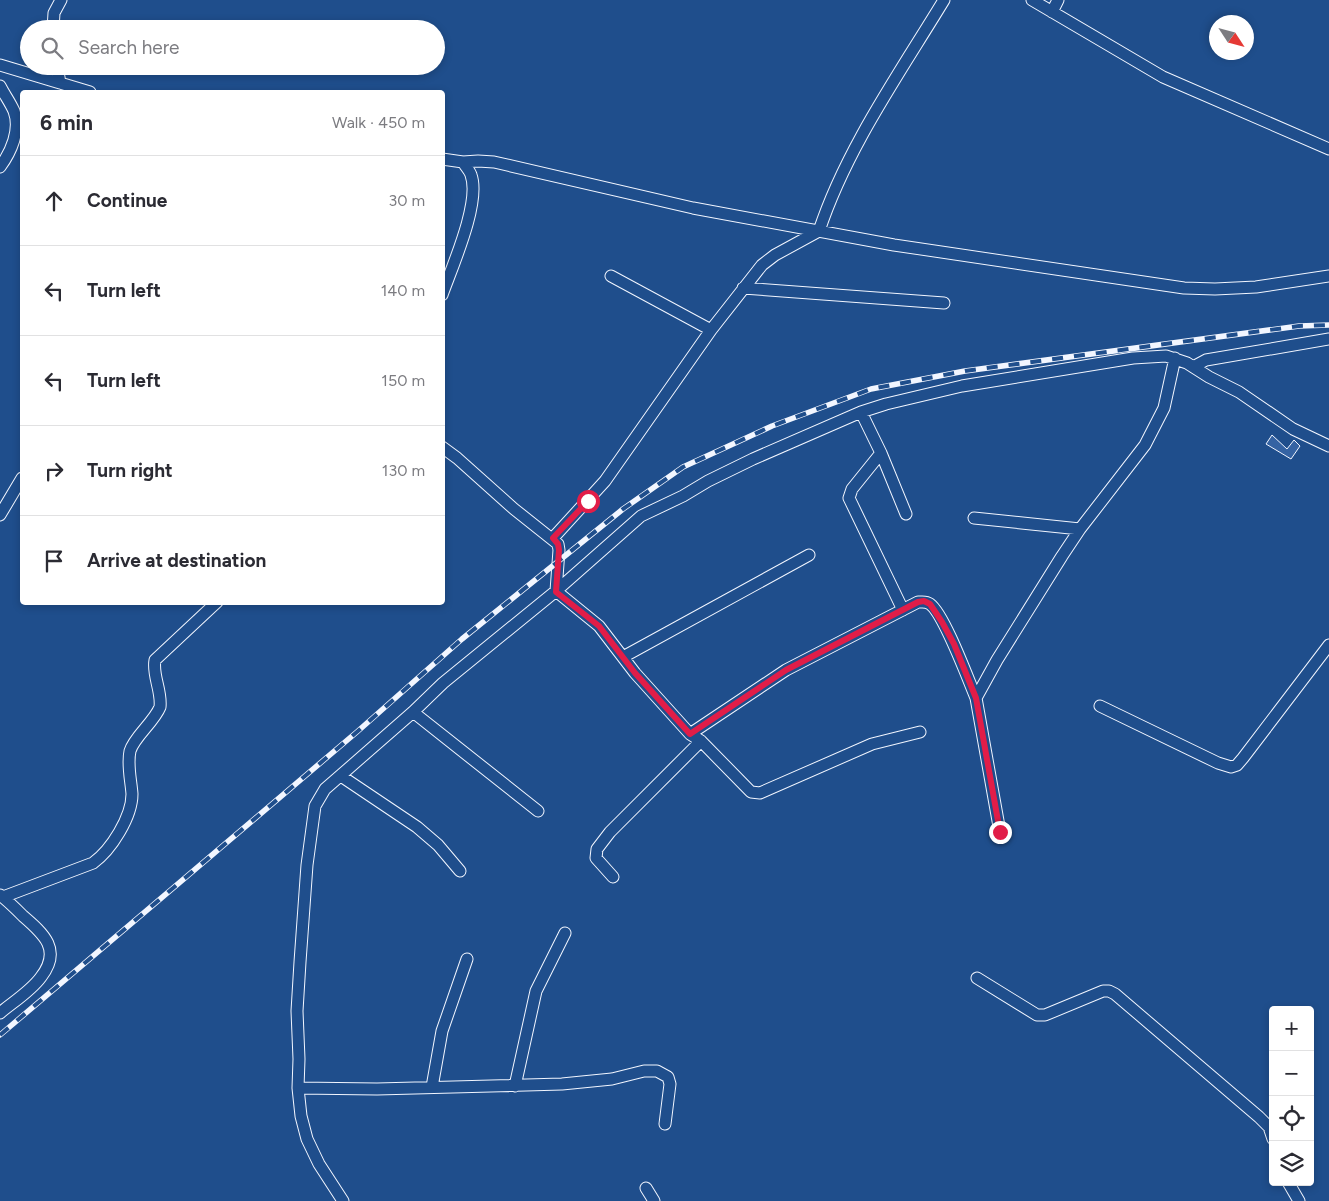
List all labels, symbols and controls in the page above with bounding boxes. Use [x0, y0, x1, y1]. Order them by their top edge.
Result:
north arrow [1209, 15, 1254, 60]
search box [20, 20, 445, 75]
icon: search [38, 34, 66, 62]
text: Search here [78, 36, 180, 59]
text: 6 min [40, 110, 93, 135]
text: Walk · 450 m [332, 113, 425, 132]
icon: ahead [40, 187, 68, 215]
text: Continue [87, 189, 167, 212]
text: 30 m [388, 191, 425, 210]
icon: left [40, 277, 68, 305]
text: Turn left [87, 279, 161, 302]
text: 140 m [381, 281, 425, 300]
icon: left [40, 367, 68, 395]
text: Turn left [87, 369, 161, 392]
text: 150 m [381, 371, 425, 390]
icon: right [40, 457, 68, 485]
text: Turn right [87, 459, 173, 482]
text: 130 m [382, 461, 425, 480]
route start [577, 490, 600, 513]
icon: arrive [40, 547, 68, 575]
text: Arrive at destination [87, 549, 266, 572]
route end [989, 821, 1012, 844]
map controls [1269, 1006, 1314, 1186]
button: + [1269, 1006, 1314, 1051]
button: − [1269, 1051, 1314, 1096]
button: locate [1269, 1096, 1314, 1141]
button: layers [1269, 1141, 1314, 1186]

